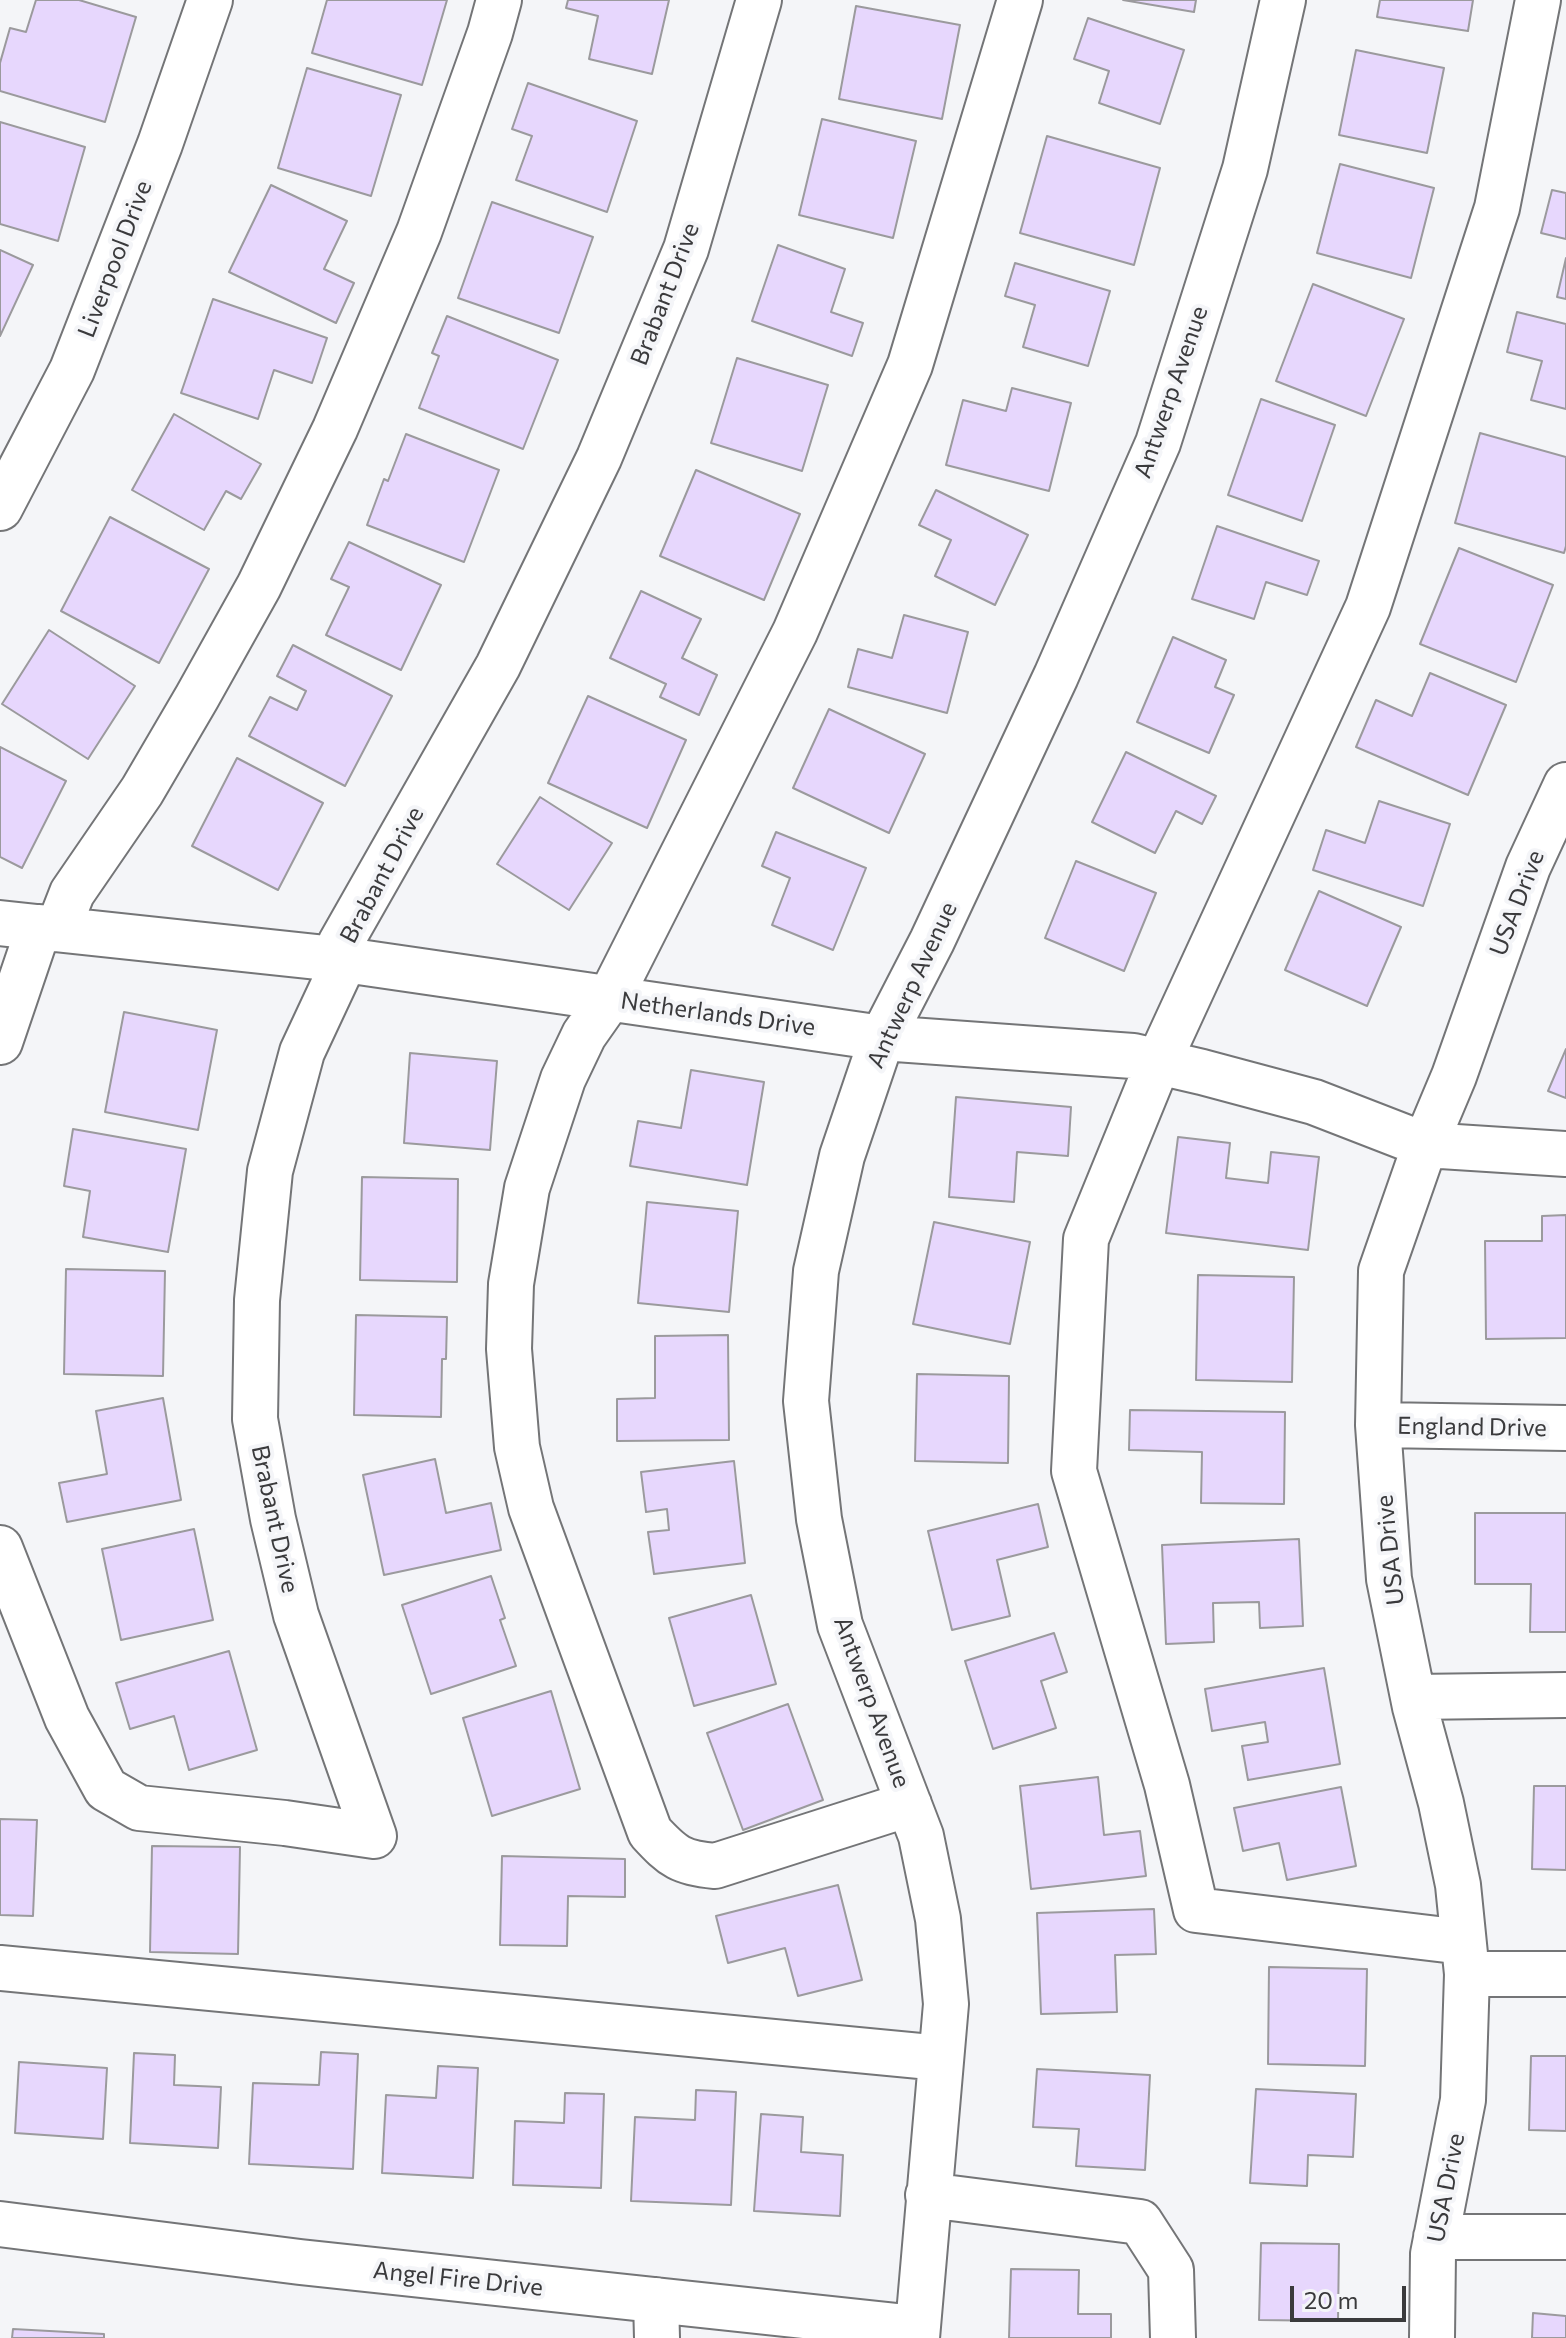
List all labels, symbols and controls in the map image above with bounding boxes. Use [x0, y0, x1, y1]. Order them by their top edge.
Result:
street label: Liverpool Drive [72, 177, 158, 341]
street label: Brabant Drive [625, 219, 705, 369]
street label: Antwerp Avenue [1128, 302, 1214, 482]
street label: Brabant Drive [334, 802, 430, 948]
street label: USA Drive [1484, 846, 1550, 960]
street label: Antwerp Avenue [861, 897, 963, 1073]
street label: Netherlands Drive [619, 986, 817, 1042]
street label: England Drive [1397, 1411, 1547, 1443]
street label: Brabant Drive [245, 1442, 305, 1596]
street label: USA Drive [1370, 1493, 1410, 1607]
street label: Antwerp Avenue [828, 1613, 916, 1791]
street label: USA Drive [1421, 2131, 1471, 2245]
street label: Angel Fire Drive [372, 2256, 544, 2302]
scale bar [1294, 2270, 1410, 2320]
text: 20 m [1304, 2285, 1358, 2314]

